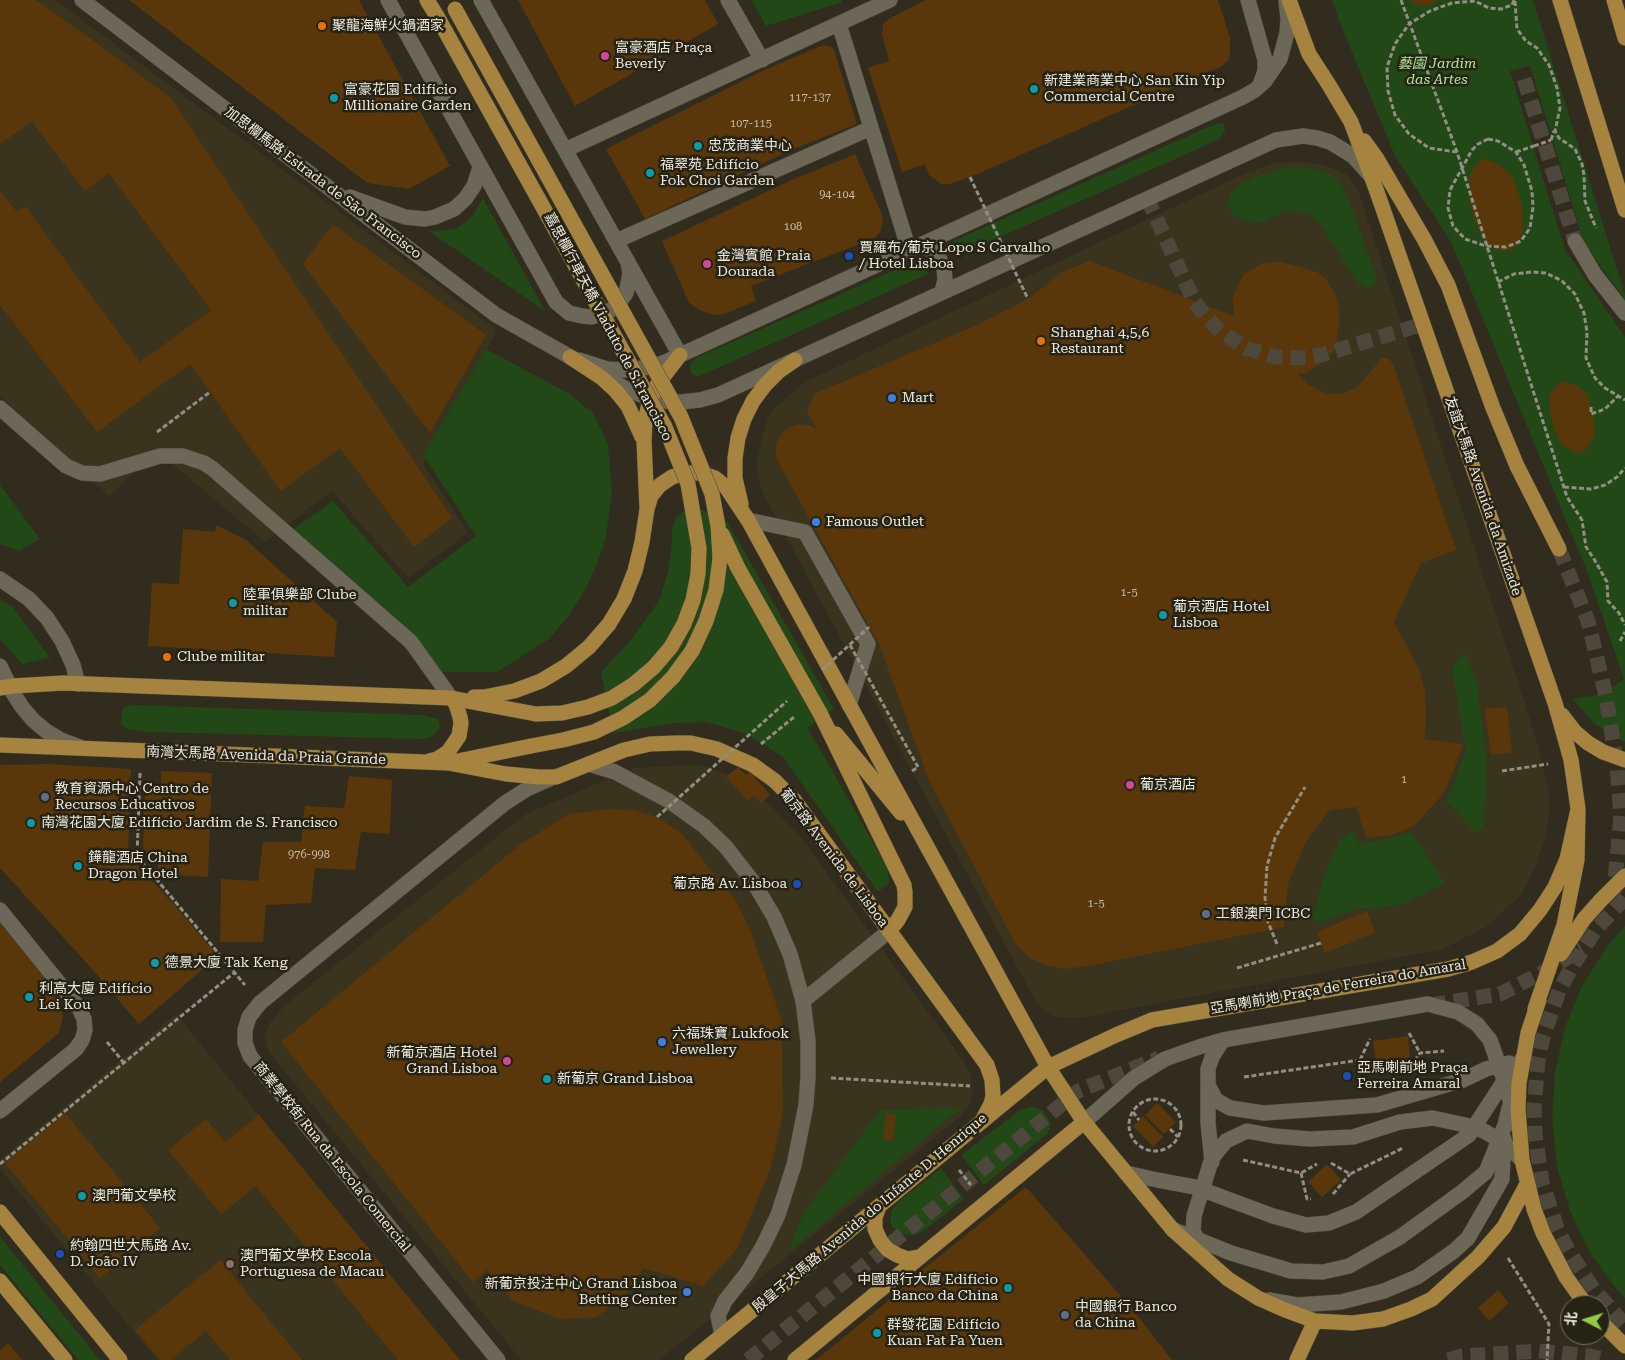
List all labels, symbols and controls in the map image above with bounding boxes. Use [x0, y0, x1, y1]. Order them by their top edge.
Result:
place label: 聚龍海鮮火鍋酒家 [332, 18, 444, 34]
marker: 聚龍海鮮火鍋酒家 [316, 20, 328, 32]
place label: 富豪酒店 Praça Beverly [615, 40, 712, 72]
marker: 富豪酒店 Praça Beverly [599, 50, 611, 62]
park label: 藝園 Jardim das Artes [1398, 56, 1476, 88]
place label: 新建業商業中心 San Kin Yip Commercial Centre [1044, 73, 1225, 105]
place label: 富豪花園 Edifício Millionaire Garden [344, 82, 471, 114]
marker: 新建業商業中心 San Kin Yip Commercial Centre [1028, 83, 1040, 95]
house number: 117-137 [789, 91, 831, 105]
marker: 富豪花園 Edifício Millionaire Garden [328, 92, 340, 104]
street label: 加思欄馬路 Estrada de São Francisco [221, 103, 425, 263]
house number: 107-115 [730, 117, 772, 131]
place label: 忠茂商業中心 [708, 138, 792, 154]
marker: 忠茂商業中心 [692, 140, 704, 152]
place label: 福翠苑 Edifício Fok Choi Garden [660, 157, 774, 190]
marker: 福翠苑 Edifício Fok Choi Garden [644, 167, 656, 179]
house number: 94-104 [819, 188, 855, 202]
street label: 嘉思欄行車天橋 Viaduto de S.Francisco [540, 210, 676, 444]
house number: 108 [784, 220, 802, 234]
place label: 賈羅布/葡京 Lopo S Carvalho / Hotel Lisboa [859, 240, 1050, 272]
place label: 金灣賓館 Praia Dourada [717, 248, 811, 280]
marker: 賈羅布/葡京 Lopo S Carvalho / Hotel Lisboa [843, 250, 855, 262]
marker: 金灣賓館 Praia Dourada [701, 258, 713, 270]
place label: Shanghai 4,5,6 Restaurant [1051, 325, 1149, 358]
marker: Shanghai 4,5,6 Restaurant [1035, 335, 1047, 347]
place label: Mart [902, 390, 934, 406]
marker: Mart [886, 392, 898, 404]
street label: 友誼大馬路 Avenida da Amizade [1441, 394, 1525, 598]
place label: Famous Outlet [826, 514, 924, 530]
marker: Famous Outlet [810, 516, 822, 528]
house number: 1-5 [1120, 586, 1138, 600]
place label: 陸軍俱樂部 Clube militar [243, 587, 356, 620]
marker: 陸軍俱樂部 Clube militar [227, 597, 239, 609]
place label: 葡京酒店 Hotel Lisboa [1173, 599, 1270, 632]
marker: 葡京酒店 Hotel Lisboa [1157, 609, 1169, 621]
place label: Clube militar [177, 649, 265, 665]
marker: Clube militar [161, 651, 173, 663]
street label: 南灣大馬路 Avenida da Praia Grande [146, 743, 386, 769]
house number: 1 [1401, 773, 1407, 787]
place label: 葡京酒店 [1140, 777, 1196, 793]
marker: 葡京酒店 [1124, 779, 1136, 791]
place label: 教育資源中心 Centro de Recursos Educativos [55, 781, 209, 814]
street label: 葡京路 Avenida de Lisboa [776, 785, 892, 931]
marker: 教育資源中心 Centro de Recursos Educativos [39, 791, 51, 803]
place label: 南灣花園大廈 Edifício Jardim de S. Francisco [41, 815, 337, 831]
marker: 南灣花園大廈 Edifício Jardim de S. Francisco [25, 817, 37, 829]
house number: 976-998 [288, 848, 330, 862]
place label: 鏵龍酒店 China Dragon Hotel [88, 850, 188, 882]
marker: 鏵龍酒店 China Dragon Hotel [72, 860, 84, 872]
place label: 葡京路 Av. Lisboa [673, 876, 787, 892]
marker: 葡京路 Av. Lisboa [791, 878, 803, 890]
house number: 1-5 [1087, 897, 1105, 911]
place label: 工銀澳門 ICBC [1216, 906, 1310, 922]
marker: 工銀澳門 ICBC [1200, 908, 1212, 920]
place label: 德景大廈 Tak Keng [165, 955, 288, 971]
street label: 亞馬喇前地 Praça de Ferreira do Amaral [1209, 956, 1467, 1018]
marker: 德景大廈 Tak Keng [149, 957, 161, 969]
place label: 利高大廈 Edifício Lei Kou [39, 981, 152, 1014]
marker: 利高大廈 Edifício Lei Kou [23, 991, 35, 1003]
place label: 六福珠寶 Lukfook Jewellery [672, 1026, 789, 1058]
marker: 六福珠寶 Lukfook Jewellery [656, 1036, 668, 1048]
place label: 新葡京酒店 Hotel Grand Lisboa [386, 1045, 497, 1078]
marker: 新葡京酒店 Hotel Grand Lisboa [501, 1055, 513, 1067]
street label: 商業學校街 Rua da Escola Comercial [250, 1059, 414, 1255]
place label: 亞馬喇前地 Praça Ferreira Amaral [1357, 1060, 1468, 1092]
marker: 亞馬喇前地 Praça Ferreira Amaral [1341, 1070, 1353, 1082]
place label: 新葡京 Grand Lisboa [557, 1071, 693, 1087]
marker: 新葡京 Grand Lisboa [541, 1073, 553, 1085]
street label: 殷皇子大馬路 Avenida do Infante D. Henrique [750, 1110, 990, 1316]
place label: 澳門葡文學校 [92, 1188, 176, 1204]
marker: 澳門葡文學校 [76, 1190, 88, 1202]
place label: 約翰四世大馬路 Av. D. João IV [70, 1238, 191, 1270]
marker: 約翰四世大馬路 Av. D. João IV [54, 1248, 66, 1260]
place label: 澳門葡文學校 Escola Portuguesa de Macau [240, 1248, 384, 1280]
marker: 澳門葡文學校 Escola Portuguesa de Macau [224, 1258, 236, 1270]
place label: 中國銀行大廈 Edifício Banco da China [857, 1272, 998, 1304]
place label: 新葡京投注中心 Grand Lisboa Betting Center [485, 1276, 677, 1308]
marker: 中國銀行大廈 Edifício Banco da China [1002, 1282, 1014, 1294]
marker: 新葡京投注中心 Grand Lisboa Betting Center [681, 1286, 693, 1298]
north arrow [1560, 1295, 1610, 1345]
place label: 中國銀行 Banco da China [1075, 1299, 1177, 1331]
marker: 中國銀行 Banco da China [1059, 1309, 1071, 1321]
text: 北 [1562, 1311, 1580, 1326]
place label: 群發花園 Edifício Kuan Fat Fa Yuen [887, 1317, 1003, 1350]
marker: 群發花園 Edifício Kuan Fat Fa Yuen [871, 1327, 883, 1339]

